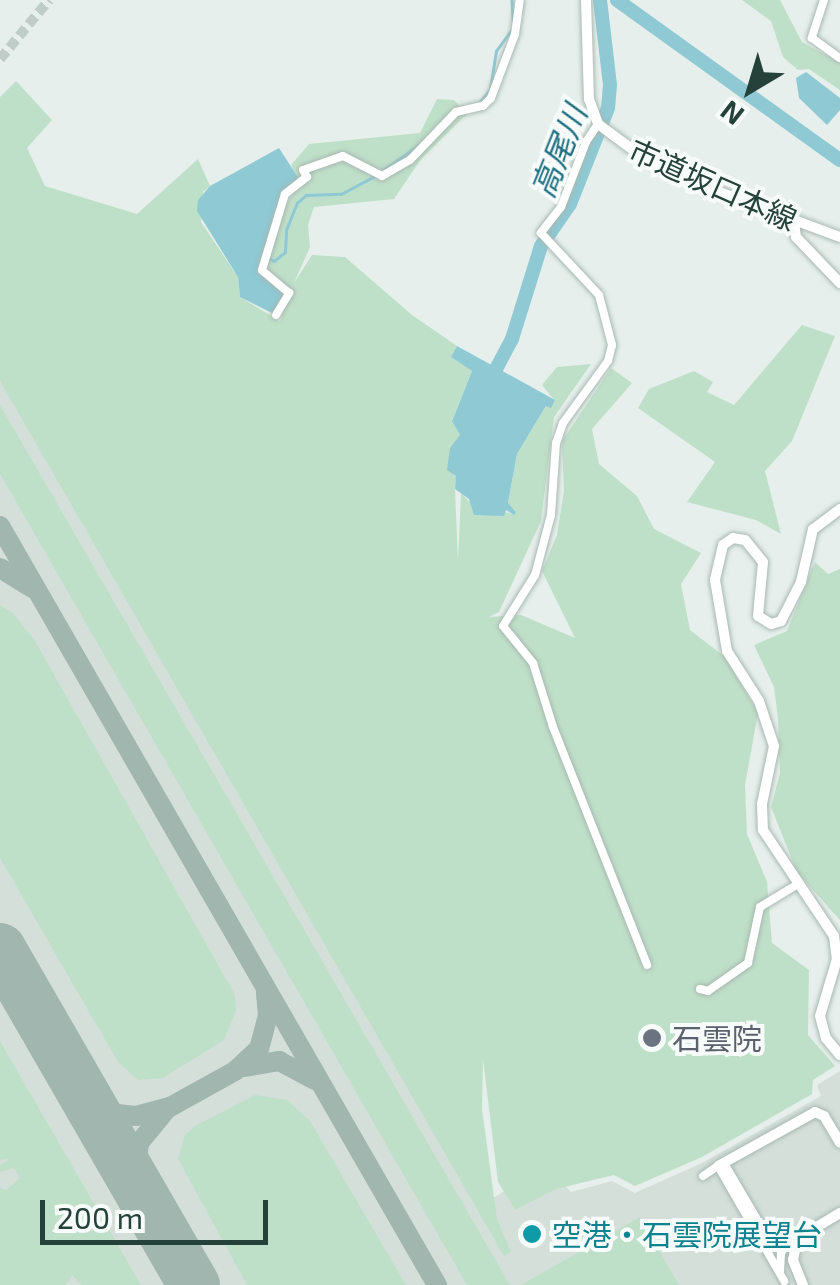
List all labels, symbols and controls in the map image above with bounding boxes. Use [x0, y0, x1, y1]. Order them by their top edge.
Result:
north arrow [700, 40, 800, 140]
text: N [713, 94, 750, 133]
water label: 高尾川 [522, 99, 594, 203]
street label: 市道坂口本線 [623, 131, 803, 237]
place label: 石雲院 [672, 1020, 762, 1056]
marker: 石雲院 [641, 1027, 663, 1049]
scale bar [45, 1180, 272, 1242]
text: 200 m [57, 1199, 143, 1235]
place label: 空港・石雲院展望台 [552, 1216, 822, 1252]
marker: 空港・石雲院展望台 [521, 1223, 543, 1245]

